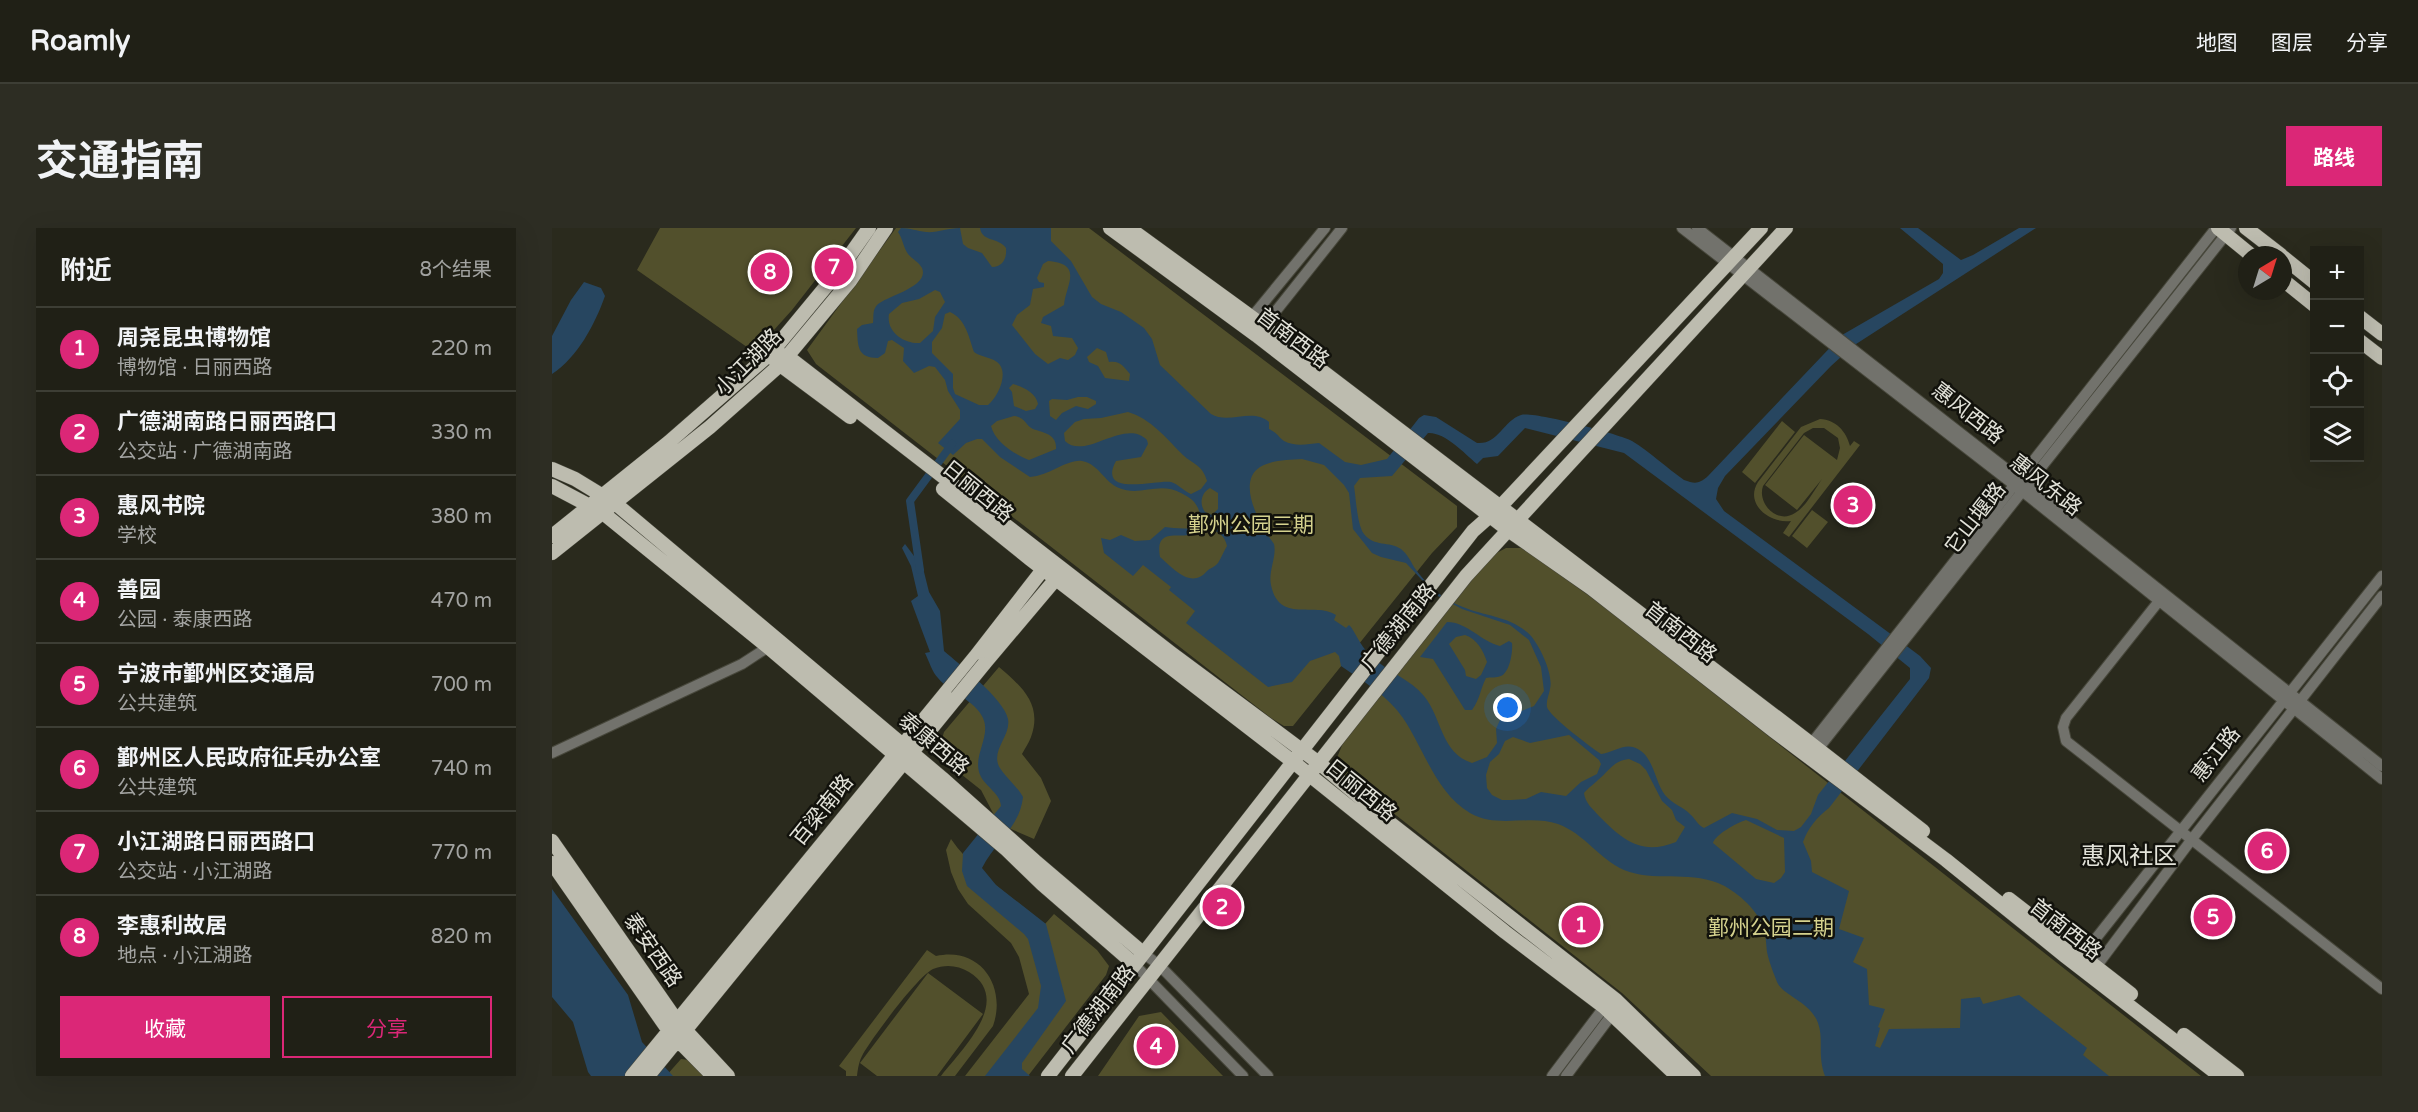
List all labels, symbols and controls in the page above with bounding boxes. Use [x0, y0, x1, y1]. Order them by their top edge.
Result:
text: Roamly [30, 24, 130, 58]
text: 地图 [2196, 31, 2238, 56]
text: 图层 [2271, 31, 2313, 56]
text: 分享 [2346, 31, 2388, 56]
button: 路线 [2286, 126, 2382, 186]
text: 交通指南 [36, 136, 204, 187]
pin: 7 [814, 244, 854, 290]
north arrow [2238, 246, 2292, 300]
map controls [2310, 246, 2364, 462]
button: + [2310, 246, 2364, 300]
pin: 8 [750, 250, 790, 294]
text: 附近 [60, 255, 112, 286]
text: 8个结果 [419, 258, 492, 282]
button: − [2310, 300, 2364, 354]
street label: 首南西路 [1252, 303, 1334, 374]
street label: 小江湖路 [710, 324, 787, 401]
text: 周尧昆虫博物馆 [117, 325, 271, 351]
text: 1 [73, 337, 86, 361]
text: 220 m [431, 337, 492, 361]
button: locate [2310, 354, 2364, 408]
text: 博物馆 · 日丽西路 [117, 356, 273, 380]
street label: 惠风西路 [1927, 378, 2008, 449]
button: layers [2310, 408, 2364, 462]
text: 广德湖南路日丽西路口 [117, 409, 337, 435]
text: 2 [73, 421, 86, 445]
text: 330 m [431, 421, 492, 445]
text: 公交站 · 广德湖南路 [117, 440, 293, 464]
street label: 惠风东路 [2005, 450, 2086, 521]
street label: 日丽西路 [937, 455, 1018, 528]
street label: 它山堰路 [1940, 478, 2011, 559]
pin: 3 [1834, 482, 1872, 528]
text: 惠风书院 [117, 493, 205, 519]
text: 3 [73, 505, 86, 529]
text: 380 m [431, 505, 492, 529]
park label: 鄞州公园三期 [1188, 513, 1314, 538]
text: 学校 [117, 524, 157, 548]
text: 善园 [117, 577, 161, 603]
street label: 广德湖南路 [1356, 579, 1441, 676]
text: 4 [73, 589, 86, 613]
text: 470 m [431, 589, 492, 613]
street label: 首南西路 [1640, 597, 1721, 668]
text: 公园 · 泰康西路 [117, 608, 253, 632]
text: 宁波市鄞州区交通局 [117, 661, 315, 687]
text: 5 [73, 673, 86, 697]
text: 700 m [431, 673, 492, 697]
text: 公共建筑 [117, 692, 197, 716]
your location [1493, 693, 1522, 722]
street label: 泰康西路 [893, 708, 974, 781]
street label: 惠江路 [2187, 722, 2246, 787]
text: 鄞州区人民政府征兵办公室 [117, 745, 381, 771]
street label: 日丽西路 [1320, 754, 1401, 827]
text: 6 [73, 757, 86, 781]
text: 740 m [431, 757, 492, 781]
street label: 百梁南路 [786, 770, 859, 851]
text: 公共建筑 [117, 776, 197, 800]
pin: 6 [2248, 828, 2286, 874]
text: 小江湖路日丽西路口 [117, 829, 315, 855]
text: 7 [73, 841, 86, 865]
text: 770 m [431, 841, 492, 865]
district label: 惠风社区 [2081, 842, 2177, 871]
text: 公交站 · 小江湖路 [117, 860, 273, 884]
pin: 2 [1202, 884, 1242, 930]
street label: 首南西路 [2025, 894, 2106, 965]
pin: 5 [2194, 894, 2232, 940]
pin: 1 [1562, 902, 1600, 948]
street label: 泰安西路 [618, 909, 687, 992]
text: 李惠利故居 [117, 913, 227, 939]
park label: 鄞州公园二期 [1708, 916, 1834, 941]
text: 8 [73, 925, 86, 949]
text: 820 m [431, 925, 492, 949]
text: 地点 · 小江湖路 [117, 944, 253, 968]
street label: 广德湖南路 [1056, 960, 1141, 1058]
button: 收藏 [60, 996, 270, 1058]
button: 分享 [282, 996, 492, 1058]
pin: 4 [1136, 1024, 1176, 1068]

